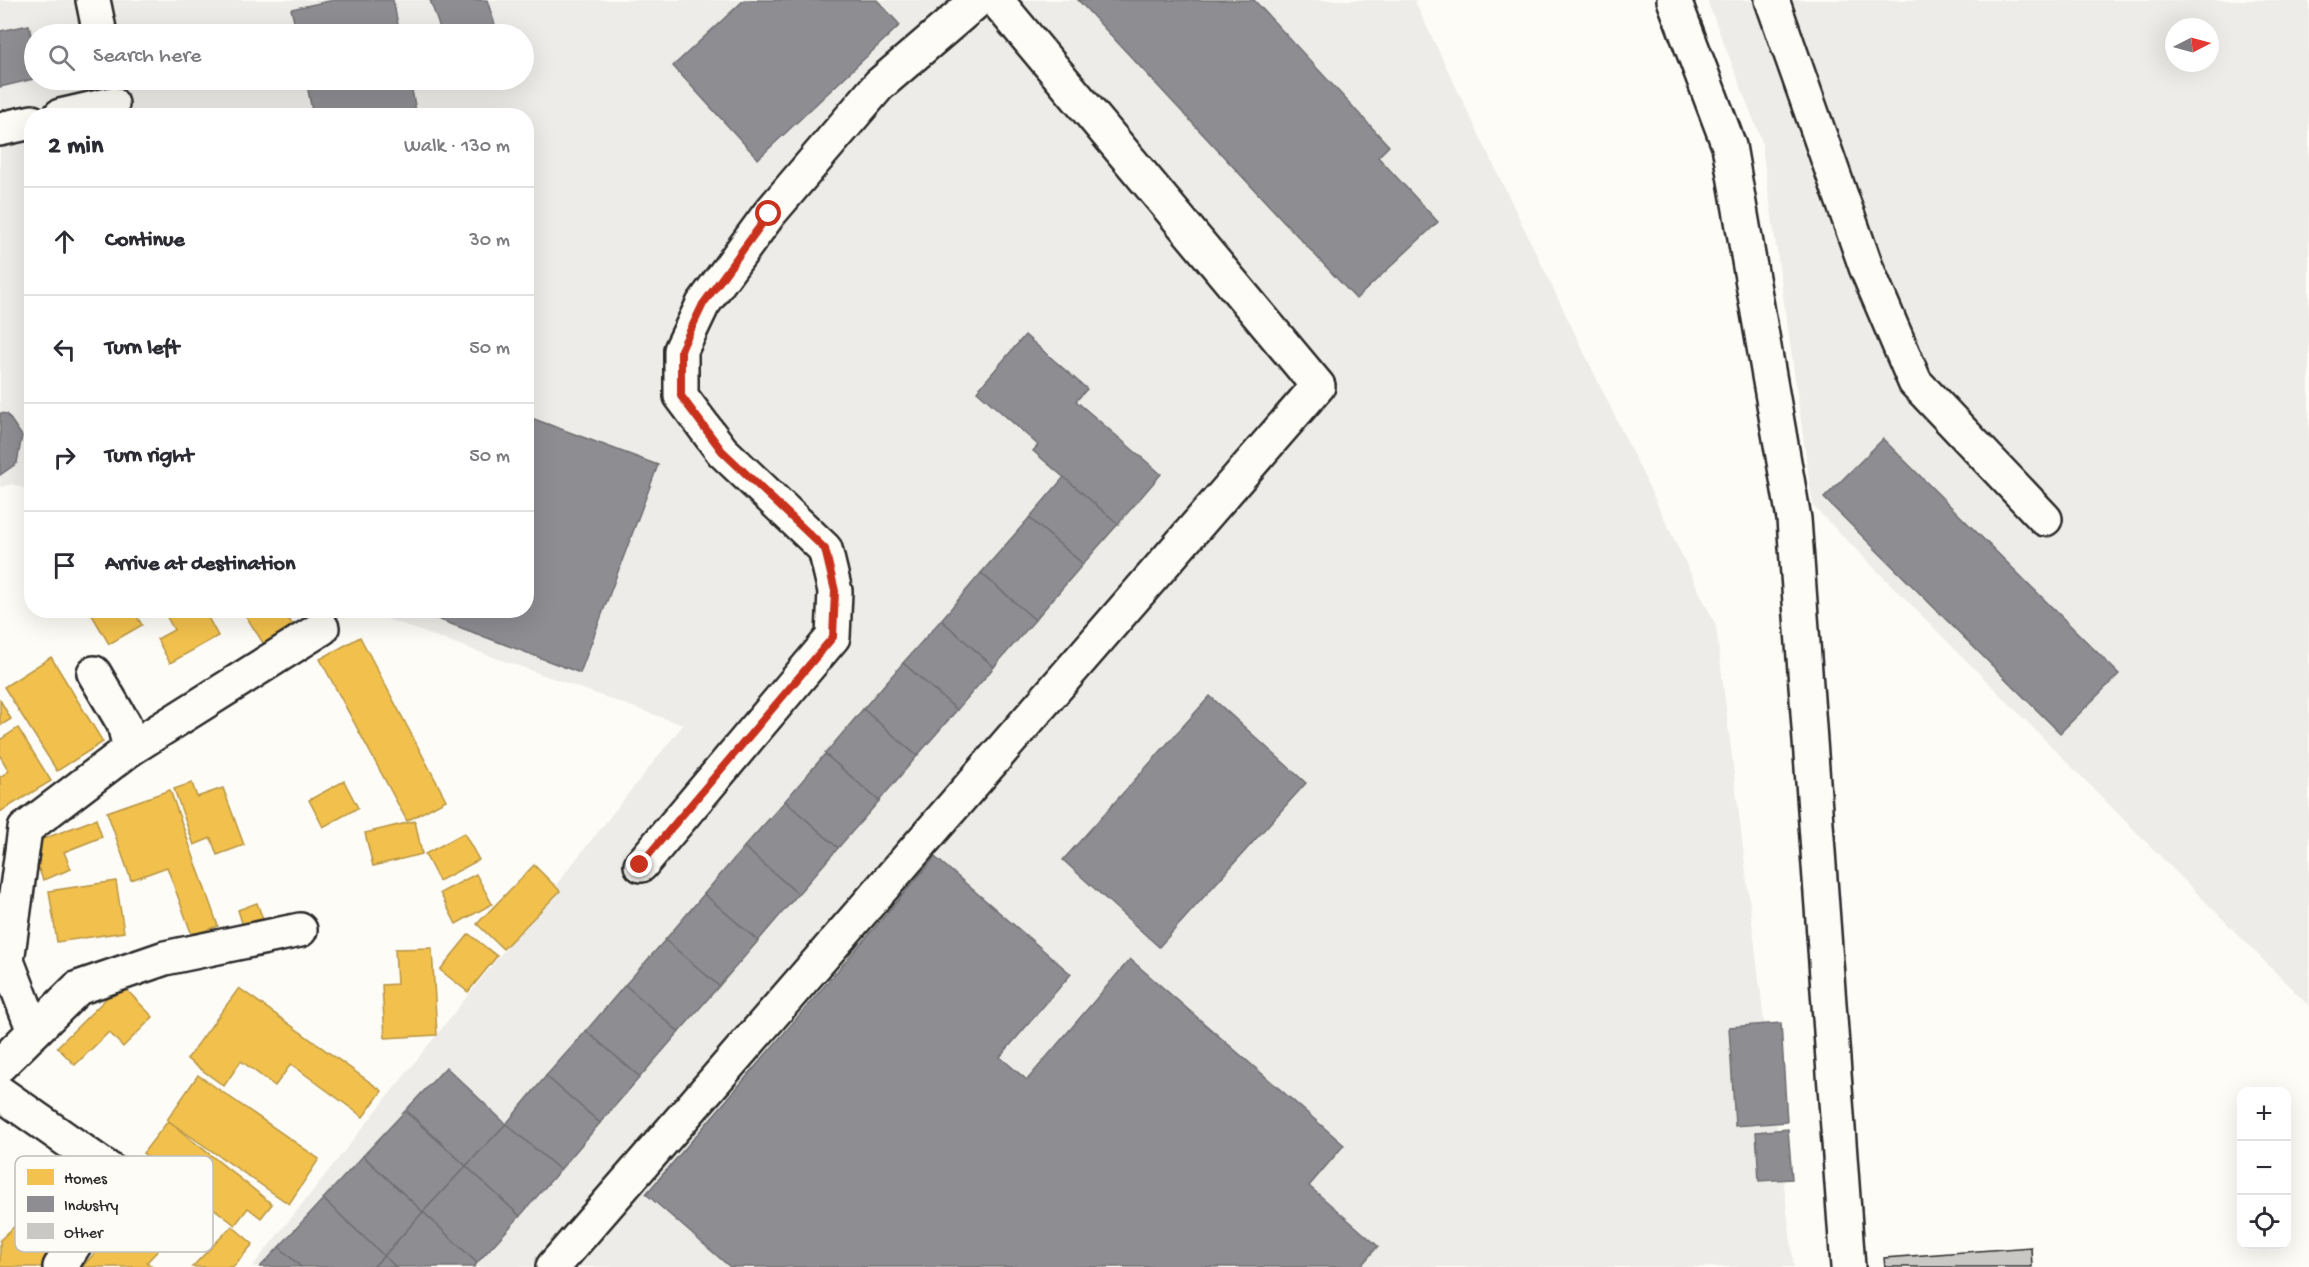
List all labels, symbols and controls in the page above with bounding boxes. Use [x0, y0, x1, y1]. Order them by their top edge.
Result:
north arrow [2165, 18, 2219, 72]
search box [24, 24, 534, 90]
icon: search [45, 41, 78, 74]
text: Search here [93, 44, 201, 70]
text: 2 min [48, 132, 103, 163]
text: Walk · 130 m [404, 136, 510, 159]
route start [755, 200, 781, 226]
icon: ahead [48, 225, 81, 258]
text: Continue [105, 228, 185, 254]
text: 30 m [469, 230, 510, 253]
icon: left [48, 333, 81, 366]
text: Turn left [105, 336, 179, 362]
text: 50 m [469, 338, 510, 361]
icon: right [48, 441, 81, 474]
text: Turn right [105, 444, 193, 470]
text: 50 m [469, 446, 510, 469]
icon: arrive [48, 549, 81, 582]
text: Arrive at destination [105, 552, 295, 578]
route end [626, 851, 652, 877]
map controls [2237, 1087, 2291, 1249]
button: + [2237, 1087, 2291, 1141]
button: − [2237, 1141, 2291, 1195]
legend [15, 1156, 213, 1252]
text: Homes [64, 1171, 108, 1190]
button: locate [2237, 1195, 2291, 1249]
text: Industry [64, 1198, 118, 1217]
text: Other [64, 1225, 104, 1244]

